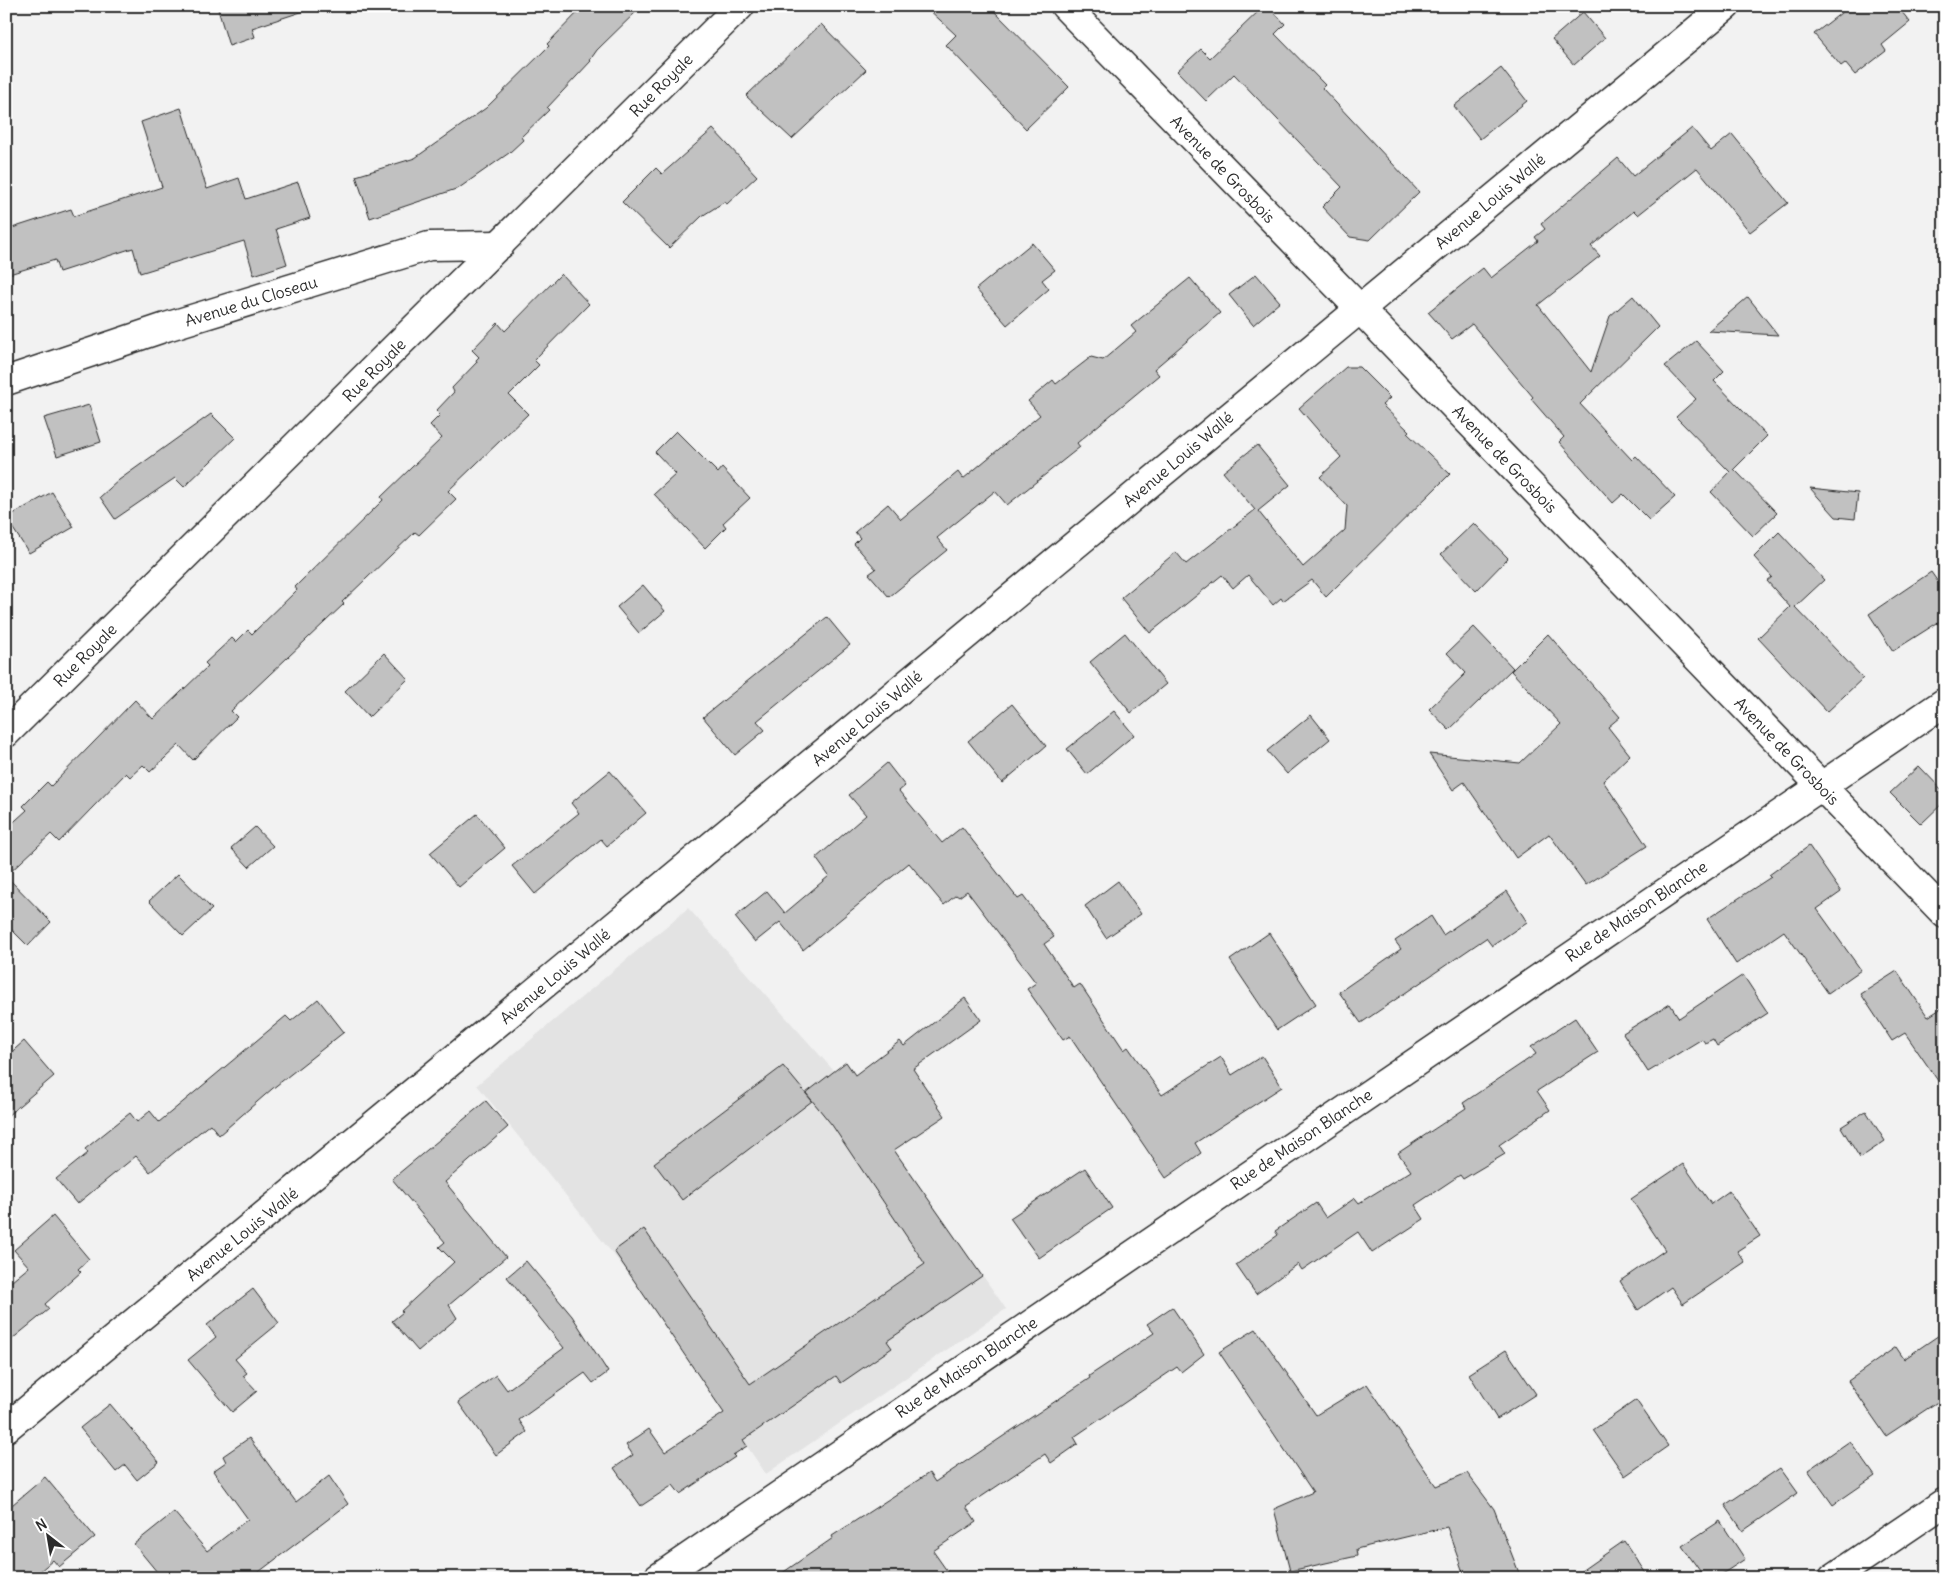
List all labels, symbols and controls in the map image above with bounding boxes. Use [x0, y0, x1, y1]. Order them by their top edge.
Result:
street label: Rue Royale [625, 49, 697, 121]
street label: Avenue de Grosbois [1166, 111, 1280, 227]
street label: Avenue Louis Wallé [1431, 149, 1549, 253]
street label: Avenue du Closeau [182, 271, 320, 331]
street label: Rue Royale [338, 334, 410, 406]
street label: Avenue de Grosbois [1448, 401, 1562, 517]
street label: Avenue Louis Wallé [1119, 407, 1237, 511]
street label: Rue Royale [49, 619, 121, 691]
street label: Avenue Louis Wallé [808, 666, 926, 770]
street label: Avenue de Grosbois [1730, 693, 1844, 809]
street label: Rue de Maison Blanche [1561, 856, 1711, 966]
street label: Avenue Louis Wallé [496, 924, 614, 1028]
street label: Rue de Maison Blanche [1226, 1084, 1376, 1194]
street label: Avenue Louis Wallé [182, 1183, 302, 1285]
street label: Rue de Maison Blanche [891, 1312, 1041, 1422]
north arrow [22, 1512, 72, 1562]
text: N [33, 1515, 50, 1535]

